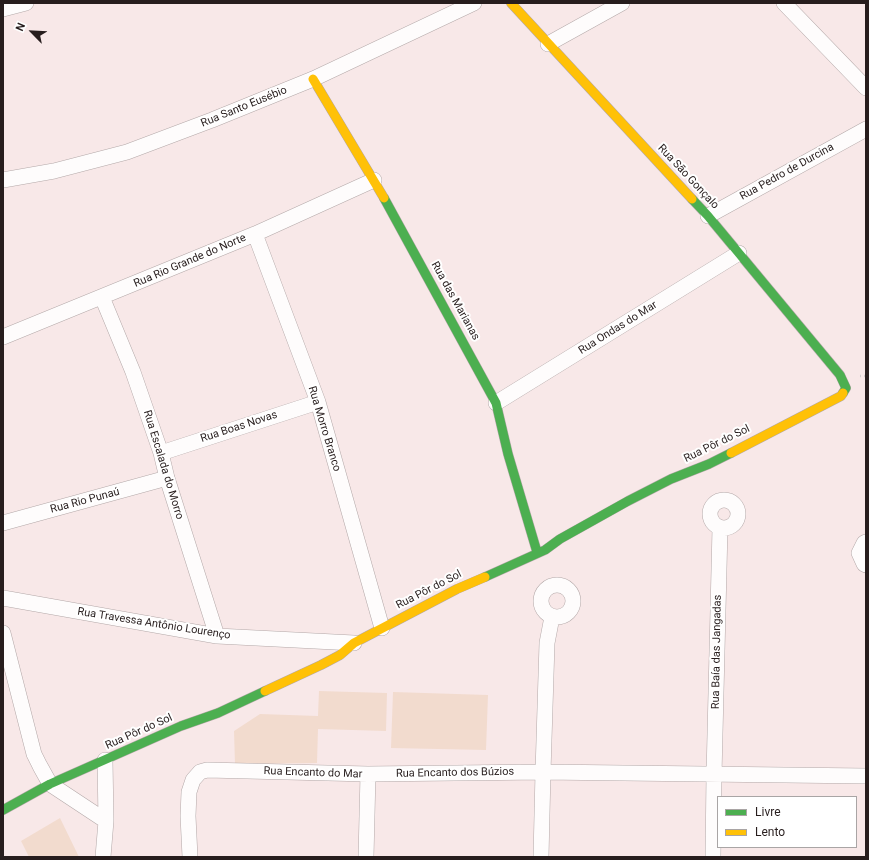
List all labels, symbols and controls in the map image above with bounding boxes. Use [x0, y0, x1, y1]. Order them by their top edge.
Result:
north arrow [12, 12, 52, 52]
text: N [13, 21, 28, 33]
street label: Rua Santo Eusébio [199, 84, 289, 130]
street label: Rua Pedro de Durcina [738, 141, 836, 203]
street label: Rua São Gonçalo [655, 142, 721, 212]
street label: Rua Rio Grande do Norte [132, 231, 248, 291]
street label: Rua das Marianas [428, 259, 482, 343]
street label: Rua Ondas do Mar [576, 298, 660, 358]
street label: Rua Morro Branco [305, 385, 343, 473]
street label: Rua Boas Novas [199, 408, 279, 446]
street label: Rua Escalada do Morro [140, 409, 186, 521]
street label: Rua Pôr do Sol [682, 422, 752, 466]
street label: Rua Rio Punaú [49, 485, 121, 517]
street label: Rua Pôr do Sol [394, 568, 464, 612]
street label: Rua Baía das Jangadas [709, 595, 725, 709]
street label: Rua Travessa Antônio Lourenço [76, 605, 232, 643]
street label: Rua Pôr do Sol [104, 711, 174, 753]
street label: Rua Encanto do Mar [263, 765, 363, 781]
street label: Rua Encanto dos Búzios [396, 765, 514, 781]
legend [717, 796, 857, 848]
text: Livre [755, 805, 781, 819]
text: Lento [755, 825, 785, 839]

